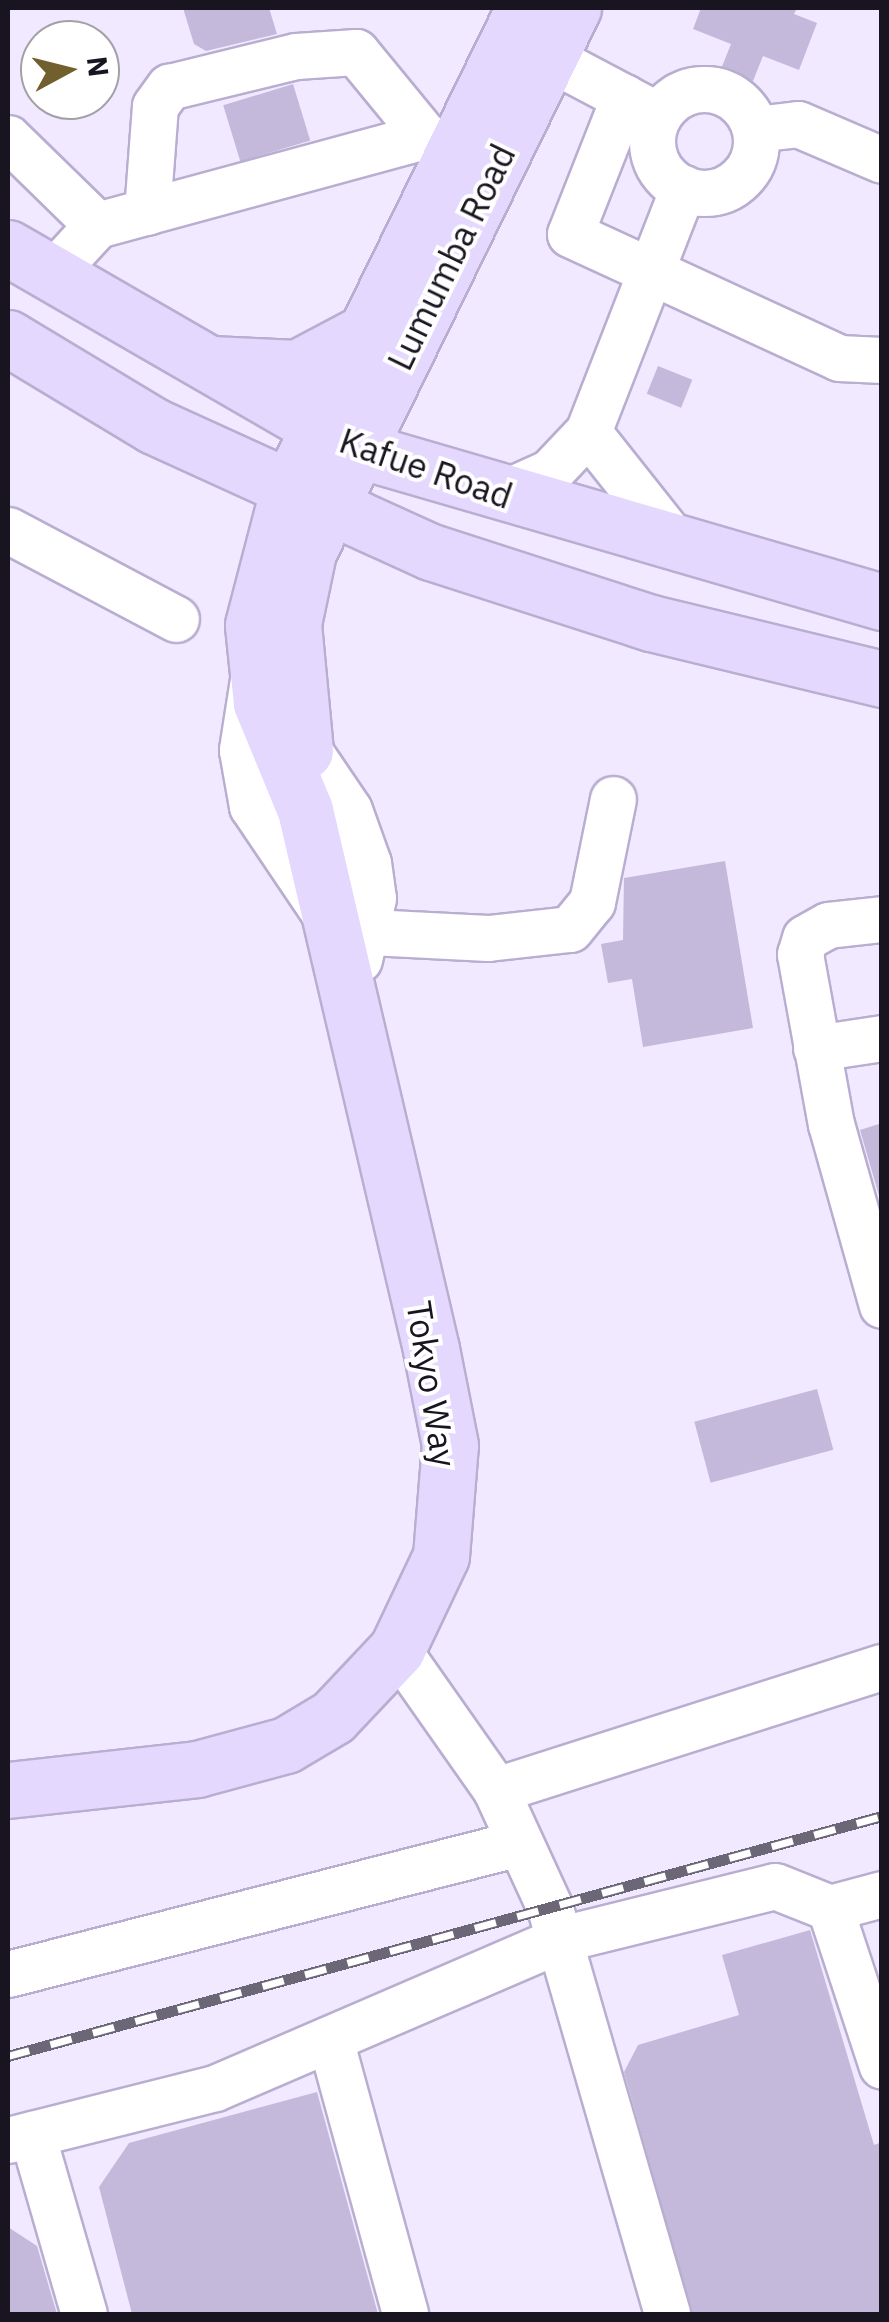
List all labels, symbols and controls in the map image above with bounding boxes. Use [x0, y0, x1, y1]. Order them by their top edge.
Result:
north arrow [20, 20, 120, 120]
text: N [79, 54, 118, 79]
street label: Lumumba Road [378, 137, 524, 377]
street label: Kafue Road [334, 419, 518, 517]
street label: Tokyo Way [398, 1298, 466, 1470]

